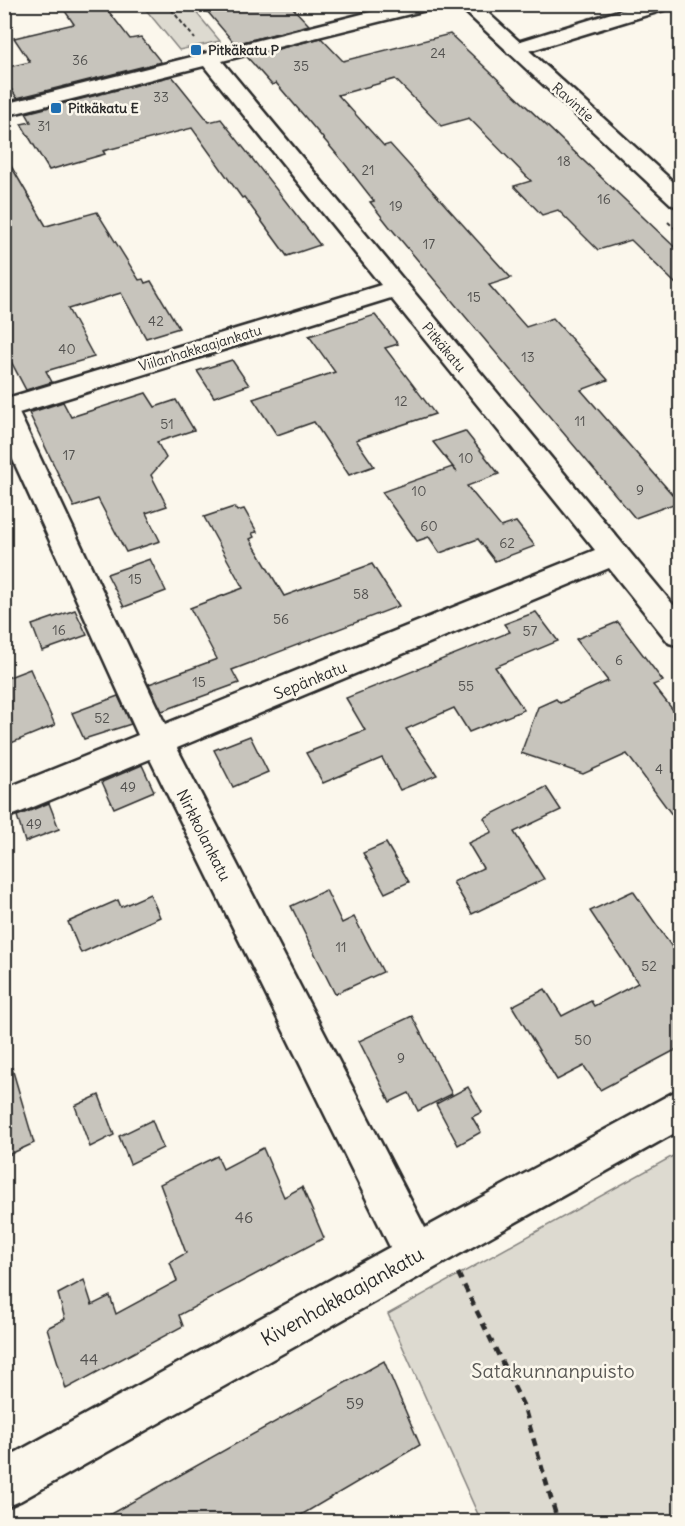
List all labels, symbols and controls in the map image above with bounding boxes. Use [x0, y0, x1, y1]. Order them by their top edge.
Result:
place label: Pitkäkatu P [208, 41, 280, 59]
marker: Pitkäkatu P [189, 43, 203, 57]
house number: 24 [430, 44, 446, 62]
house number: 36 [72, 51, 88, 69]
house number: 35 [293, 57, 309, 75]
street label: Ravintie [548, 79, 598, 125]
house number: 33 [153, 88, 169, 106]
place label: Pitkäkatu E [68, 99, 139, 117]
marker: Pitkäkatu E [49, 101, 63, 115]
house number: 31 [37, 117, 51, 135]
house number: 18 [557, 152, 571, 170]
house number: 21 [361, 161, 375, 179]
house number: 16 [597, 190, 611, 208]
house number: 19 [389, 197, 403, 215]
house number: 17 [423, 235, 435, 253]
house number: 15 [467, 288, 481, 306]
house number: 42 [148, 312, 164, 330]
street label: Pitkäkatu [418, 319, 470, 375]
street label: Viilanhakkaajankatu [136, 321, 264, 375]
house number: 40 [58, 340, 76, 358]
house number: 13 [521, 348, 535, 366]
house number: 12 [394, 392, 408, 410]
house number: 11 [574, 412, 586, 430]
house number: 51 [160, 415, 174, 433]
house number: 17 [63, 446, 75, 464]
house number: 10 [459, 449, 473, 467]
house number: 9 [636, 481, 644, 499]
house number: 10 [412, 482, 426, 500]
house number: 60 [420, 517, 438, 535]
house number: 62 [499, 534, 515, 552]
house number: 15 [128, 570, 142, 588]
house number: 58 [353, 585, 369, 603]
house number: 56 [273, 610, 289, 628]
house number: 16 [52, 621, 66, 639]
house number: 57 [523, 622, 538, 640]
house number: 6 [615, 651, 623, 669]
street label: Sepänkatu [271, 656, 349, 704]
house number: 15 [192, 673, 206, 691]
house number: 55 [458, 677, 474, 695]
house number: 52 [94, 709, 110, 727]
house number: 4 [655, 760, 663, 778]
house number: 49 [120, 778, 136, 796]
street label: Nirkkolankatu [172, 786, 236, 884]
house number: 49 [26, 815, 42, 833]
house number: 11 [335, 938, 347, 956]
house number: 52 [641, 957, 657, 975]
house number: 50 [574, 1031, 592, 1049]
house number: 9 [397, 1049, 405, 1067]
house number: 46 [235, 1207, 253, 1227]
street label: Kivenhakkaajankatu [256, 1241, 428, 1351]
house number: 44 [80, 1349, 98, 1369]
park label: Satakunnanpuisto [471, 1358, 635, 1383]
house number: 59 [346, 1393, 364, 1413]

